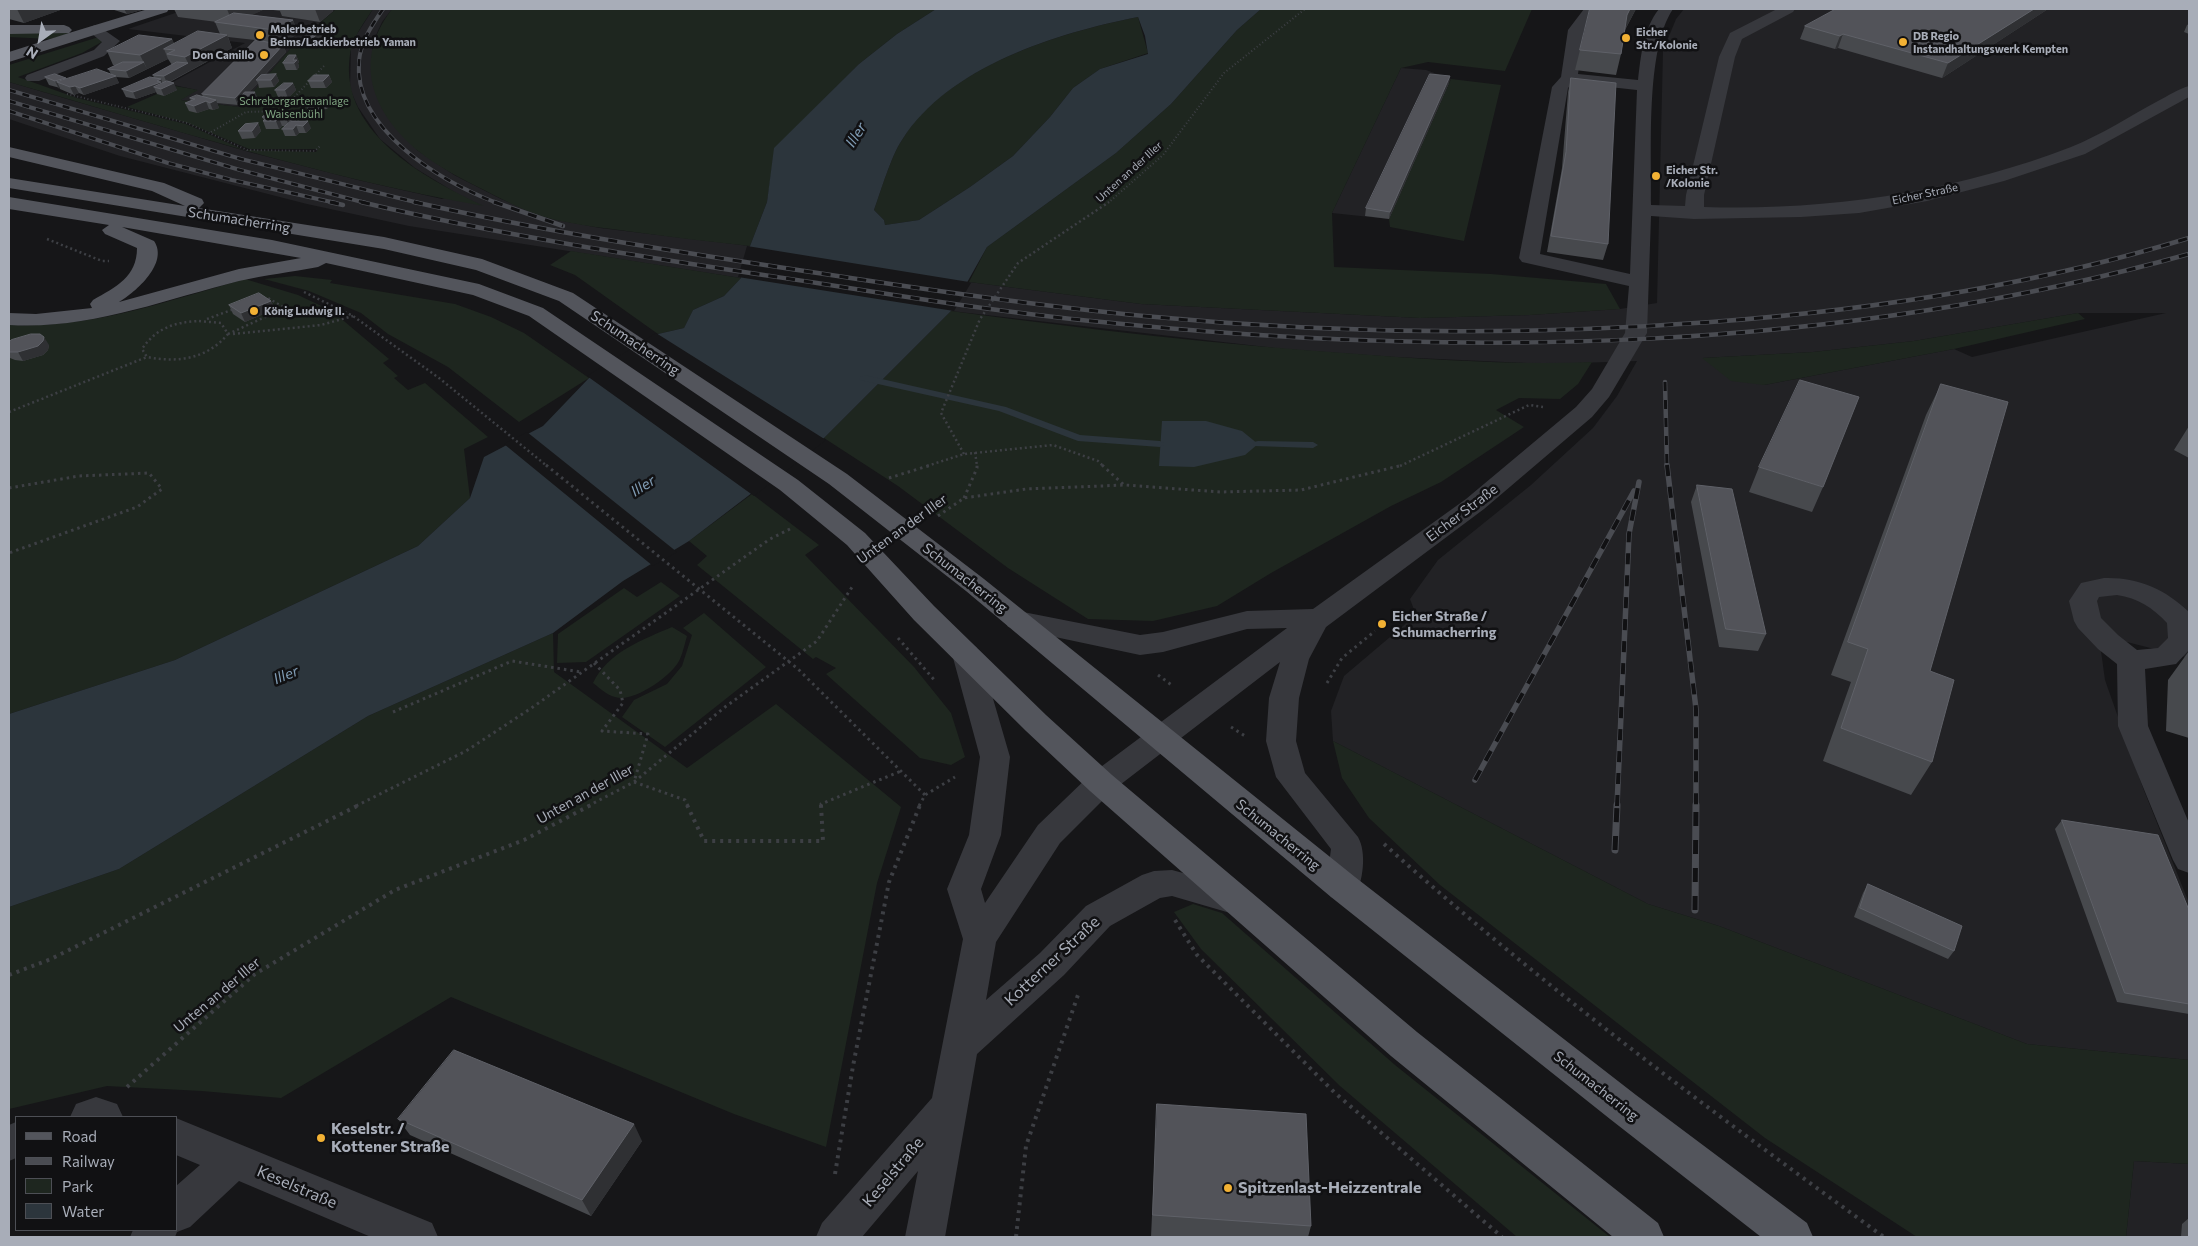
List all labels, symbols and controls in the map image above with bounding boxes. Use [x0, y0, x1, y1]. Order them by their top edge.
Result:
north arrow [15, 15, 65, 65]
place label: Malerbetrieb Beims/Lackierbetrieb Yaman [270, 22, 416, 48]
place label: Eicher Str./Kolonie [1636, 25, 1698, 51]
marker: Malerbetrieb Beims/Lackierbetrieb Yaman [254, 29, 266, 41]
place label: DB Regio Instandhaltungswerk Kempten [1913, 29, 2068, 55]
marker: Eicher Str./Kolonie [1620, 32, 1632, 44]
marker: DB Regio Instandhaltungswerk Kempten [1897, 36, 1909, 48]
text: N [23, 43, 41, 63]
place label: Don Camillo [192, 48, 254, 62]
marker: Don Camillo [258, 49, 270, 61]
park label: Schrebergartenanlage Waisenbühl [239, 94, 349, 120]
water label: Iller [842, 119, 870, 151]
street label: Unten an der Iller [1093, 139, 1165, 205]
place label: Eicher Str. /Kolonie [1666, 163, 1718, 189]
marker: Eicher Str. /Kolonie [1650, 170, 1662, 182]
street label: Eicher Straße [1891, 181, 1959, 207]
street label: Schumacherring [187, 204, 291, 236]
place label: König Ludwig II. [264, 304, 345, 318]
marker: König Ludwig II. [248, 305, 260, 317]
street label: Schumacherring [588, 307, 682, 379]
water label: Iller [627, 472, 659, 500]
street label: Eicher Straße [1423, 481, 1501, 545]
street label: Unten an der Iller [853, 491, 951, 567]
street label: Schumacherring [919, 540, 1011, 616]
place label: Eicher Straße / Schumacherring [1392, 608, 1496, 640]
marker: Eicher Straße / Schumacherring [1376, 618, 1388, 630]
water label: Iller [271, 662, 301, 688]
street label: Unten an der Iller [534, 761, 636, 827]
street label: Schumacherring [1233, 796, 1323, 874]
street label: Kotterner Straße [1000, 912, 1104, 1010]
street label: Unten an der Iller [170, 954, 264, 1036]
street label: Schumacherring [1550, 1048, 1642, 1124]
legend [15, 1116, 178, 1231]
place label: Keselstr. / Kottener Straße [331, 1119, 450, 1157]
text: Road [62, 1127, 97, 1145]
marker: Keselstr. / Kottener Straße [315, 1132, 327, 1144]
street label: Keselstraße [858, 1133, 928, 1211]
text: Railway [62, 1152, 115, 1170]
street label: Keselstraße [254, 1162, 340, 1212]
text: Park [62, 1177, 93, 1195]
place label: Spitzenlast-Heizzentrale [1238, 1178, 1421, 1198]
marker: Spitzenlast-Heizzentrale [1222, 1182, 1234, 1194]
text: Water [62, 1202, 104, 1220]

